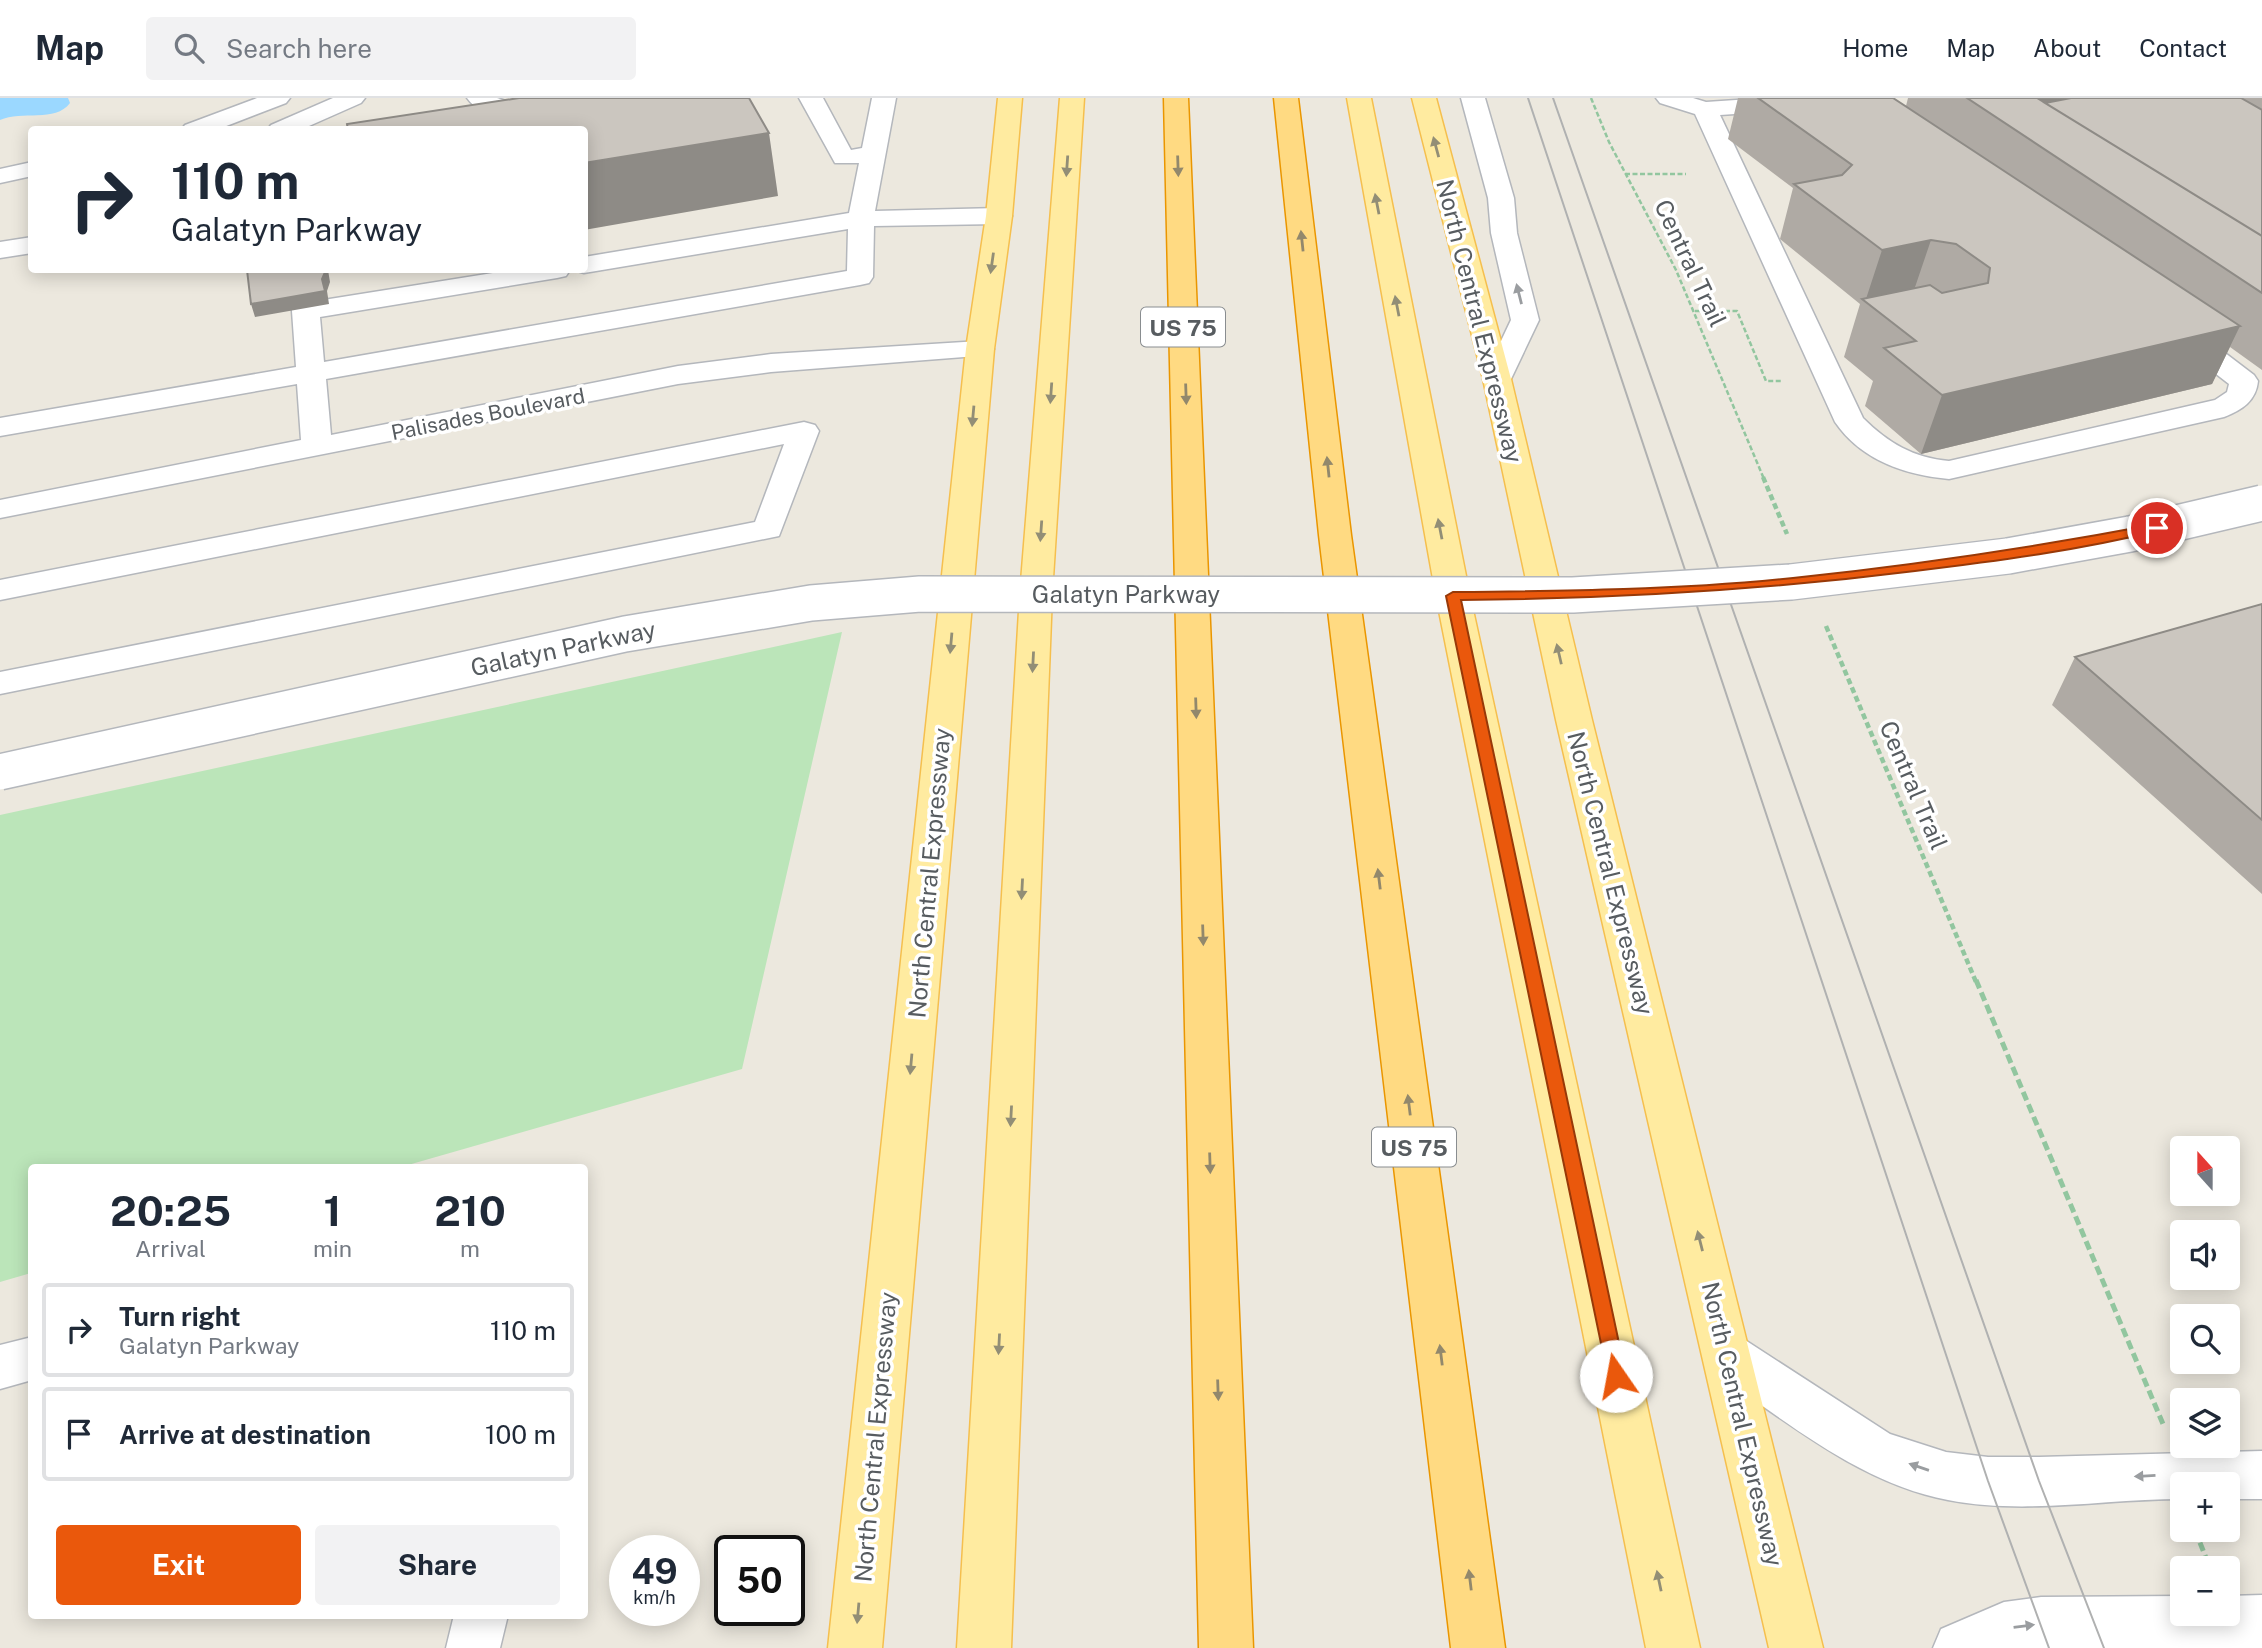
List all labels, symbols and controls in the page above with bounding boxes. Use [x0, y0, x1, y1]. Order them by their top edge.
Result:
search box [146, 17, 636, 80]
text: Map [35, 29, 104, 67]
icon: search [170, 29, 208, 67]
text: Search here [226, 33, 372, 64]
text: Home [1842, 34, 1908, 62]
text: Map [1946, 34, 1995, 62]
text: About [2033, 34, 2101, 62]
text: Contact [2139, 34, 2227, 62]
one-way arrow [1430, 136, 1441, 158]
text: 110 m [171, 152, 299, 210]
icon: right [56, 154, 147, 245]
one-way arrow [1061, 155, 1072, 177]
one-way arrow [1173, 155, 1184, 177]
street label: North Central Expressway [1431, 176, 1529, 466]
one-way arrow [1371, 193, 1382, 215]
street label: Central Trail [1649, 195, 1733, 331]
text: Galatyn Parkway [171, 211, 422, 248]
one-way arrow [1296, 230, 1307, 252]
one-way arrow [986, 252, 997, 274]
one-way arrow [1513, 283, 1524, 305]
one-way arrow [1391, 295, 1402, 317]
road number: US 75 [1141, 308, 1225, 346]
one-way arrow [1045, 382, 1056, 404]
street label: Palisades Boulevard [389, 383, 587, 445]
one-way arrow [1180, 383, 1191, 405]
one-way arrow [967, 406, 978, 428]
one-way arrow [1322, 456, 1333, 478]
pin [2127, 498, 2187, 558]
icon: arrive [2138, 509, 2176, 547]
one-way arrow [1434, 518, 1445, 540]
one-way arrow [1035, 520, 1046, 542]
street label: Galatyn Parkway [1032, 580, 1220, 608]
street label: Galatyn Parkway [468, 615, 658, 681]
one-way arrow [945, 632, 956, 654]
one-way arrow [1553, 643, 1564, 665]
one-way arrow [1027, 651, 1038, 673]
one-way arrow [1190, 697, 1202, 719]
street label: Central Trail [1874, 716, 1954, 854]
street label: North Central Expressway [902, 727, 956, 1019]
street label: North Central Expressway [1562, 728, 1660, 1018]
one-way arrow [1374, 868, 1385, 890]
one-way arrow [1016, 878, 1027, 900]
one-way arrow [1198, 925, 1209, 947]
one-way arrow [905, 1054, 916, 1076]
one-way arrow [1403, 1094, 1414, 1116]
one-way arrow [1005, 1106, 1016, 1128]
road number: US 75 [1372, 1128, 1456, 1166]
north arrow [2170, 1136, 2240, 1206]
map controls [2170, 1136, 2240, 1626]
one-way arrow [1205, 1152, 1216, 1174]
text: 20:25 [110, 1186, 231, 1235]
text: 1 [324, 1186, 342, 1235]
text: 210 [434, 1186, 506, 1235]
button: sound [2170, 1220, 2240, 1290]
one-way arrow [1694, 1230, 1705, 1252]
text: Arrival [135, 1235, 206, 1262]
text: min [313, 1235, 352, 1262]
text: m [460, 1235, 480, 1262]
street label: North Central Expressway [1697, 1279, 1789, 1569]
street label: North Central Expressway [848, 1291, 902, 1583]
text: Turn right [119, 1301, 241, 1332]
button: search [2170, 1304, 2240, 1374]
icon: right [60, 1311, 98, 1349]
text: 110 m [490, 1315, 556, 1346]
text: Galatyn Parkway [119, 1332, 299, 1359]
one-way arrow [994, 1333, 1005, 1355]
position arrow [1579, 1339, 1653, 1413]
one-way arrow [1435, 1344, 1446, 1366]
one-way arrow [1212, 1379, 1223, 1401]
button: layers [2170, 1388, 2240, 1458]
icon: arrive [60, 1415, 98, 1453]
text: Arrive at destination [119, 1419, 371, 1450]
text: 100 m [485, 1419, 556, 1450]
one-way arrow [1909, 1461, 1930, 1472]
one-way arrow [2134, 1471, 2156, 1482]
button: + [2170, 1472, 2240, 1542]
button: Exit [56, 1525, 301, 1605]
button: Share [315, 1525, 560, 1605]
speed limit sign: 50 [714, 1535, 805, 1626]
text: 49 [631, 1551, 678, 1592]
button: − [2170, 1556, 2240, 1626]
one-way arrow [1464, 1569, 1475, 1591]
one-way arrow [1653, 1570, 1664, 1592]
text: km/h [633, 1587, 676, 1608]
one-way arrow [852, 1602, 863, 1624]
one-way arrow [2014, 1621, 2036, 1632]

